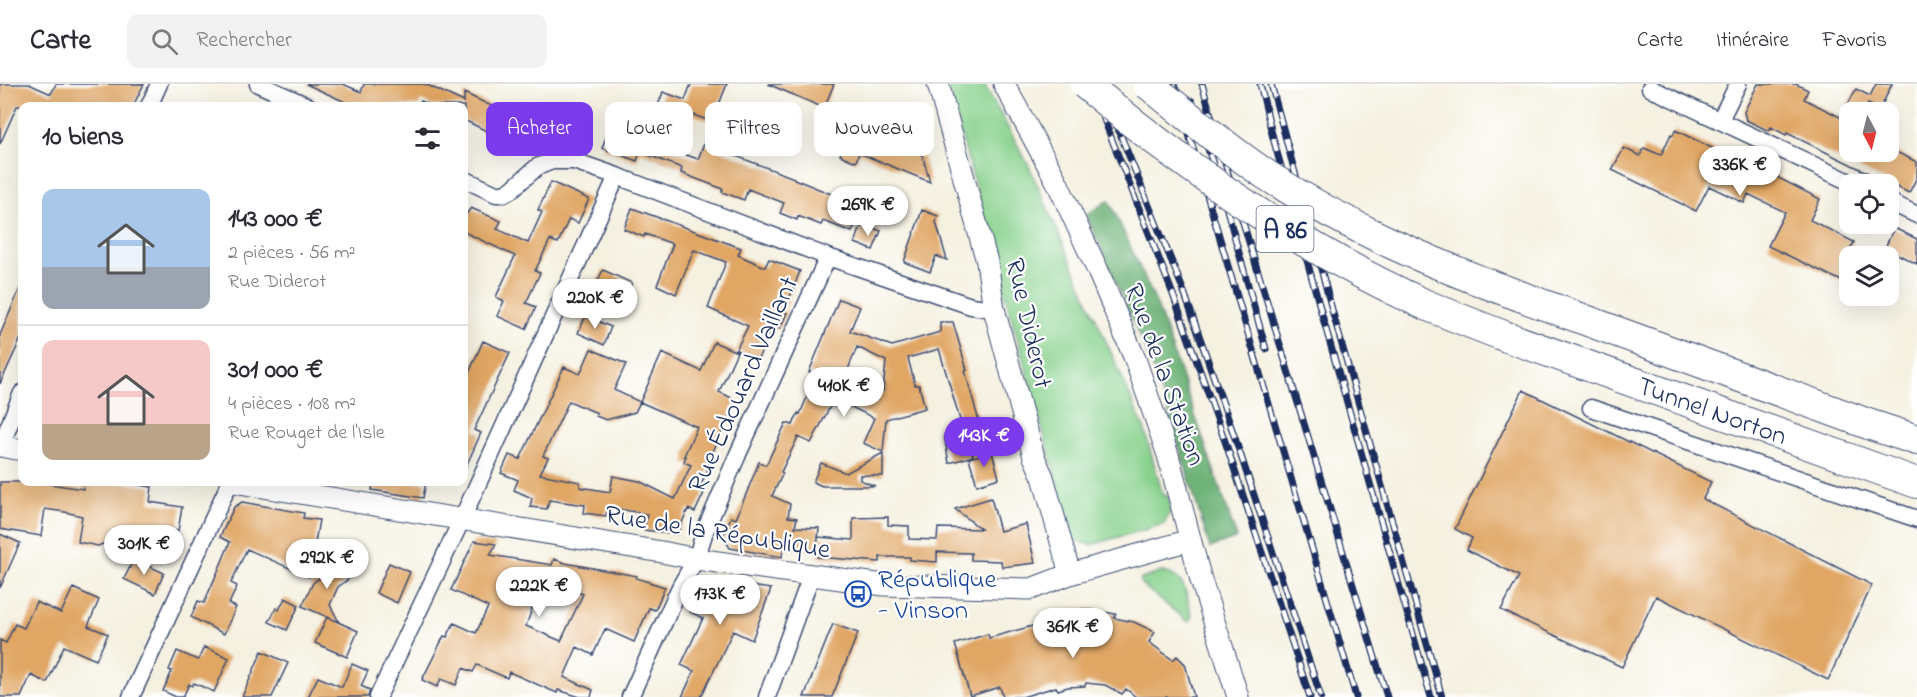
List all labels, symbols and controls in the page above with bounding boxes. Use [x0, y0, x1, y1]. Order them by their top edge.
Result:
search box [127, 14, 547, 68]
text: Carte [30, 21, 91, 62]
icon: search [148, 25, 181, 58]
text: Rechercher [196, 25, 292, 57]
text: Carte [1637, 26, 1683, 56]
text: Itinéraire [1716, 26, 1789, 56]
text: Favoris [1822, 26, 1887, 56]
chip: Acheter [486, 102, 593, 156]
chip: Louer [605, 102, 693, 156]
chip: Filtres [705, 102, 802, 156]
chip: Nouveau [814, 102, 934, 156]
north arrow [1839, 102, 1899, 162]
map controls [1839, 102, 1899, 306]
text: 10 biens [42, 119, 124, 157]
icon: filters [411, 122, 444, 155]
pin: 336K € [1691, 146, 1789, 197]
text: 336K € [1713, 151, 1767, 180]
button: locate [1839, 174, 1899, 234]
pin: 269K € [819, 186, 917, 237]
text: 269K € [841, 191, 895, 220]
text: 143 000 € [228, 201, 323, 239]
road number: A 86 [1256, 206, 1314, 252]
icon: home [90, 213, 162, 285]
text: 2 pièces · 56 m² [228, 239, 355, 268]
button: layers [1839, 246, 1899, 306]
street label: Rue Diderot [994, 255, 1061, 393]
text: Rue Diderot [228, 268, 326, 297]
street label: Rue Édouard Vaillant [679, 271, 810, 499]
street label: Rue de la Station [1113, 278, 1215, 471]
pin: 220K € [546, 279, 644, 330]
text: 220K € [566, 284, 624, 313]
text: 301 000 € [228, 352, 323, 390]
icon: home [90, 364, 162, 436]
pin: 410K € [795, 367, 893, 418]
street label: Tunnel Norton [1631, 368, 1792, 457]
text: 410K € [818, 372, 870, 401]
text: 4 pièces · 108 m² [228, 390, 356, 419]
pin: 143K € [935, 417, 1033, 468]
text: Rue Rouget de l'Isle [228, 419, 385, 448]
text: 143K € [958, 422, 1010, 451]
street label: Rue de la République [602, 496, 834, 571]
pin: 301K € [95, 525, 193, 576]
text: 301K € [118, 530, 170, 559]
pin: 292K € [278, 539, 376, 590]
text: 292K € [300, 544, 354, 573]
place label: République - Vinson [878, 561, 998, 631]
pin: 222K € [490, 567, 588, 618]
text: 222K € [510, 572, 568, 601]
pin: 173K € [671, 575, 769, 626]
bus stop icon: République - Vinson [843, 579, 873, 609]
text: 173K € [694, 580, 746, 609]
pin: 361K € [1024, 608, 1122, 659]
text: 361K € [1047, 613, 1099, 642]

